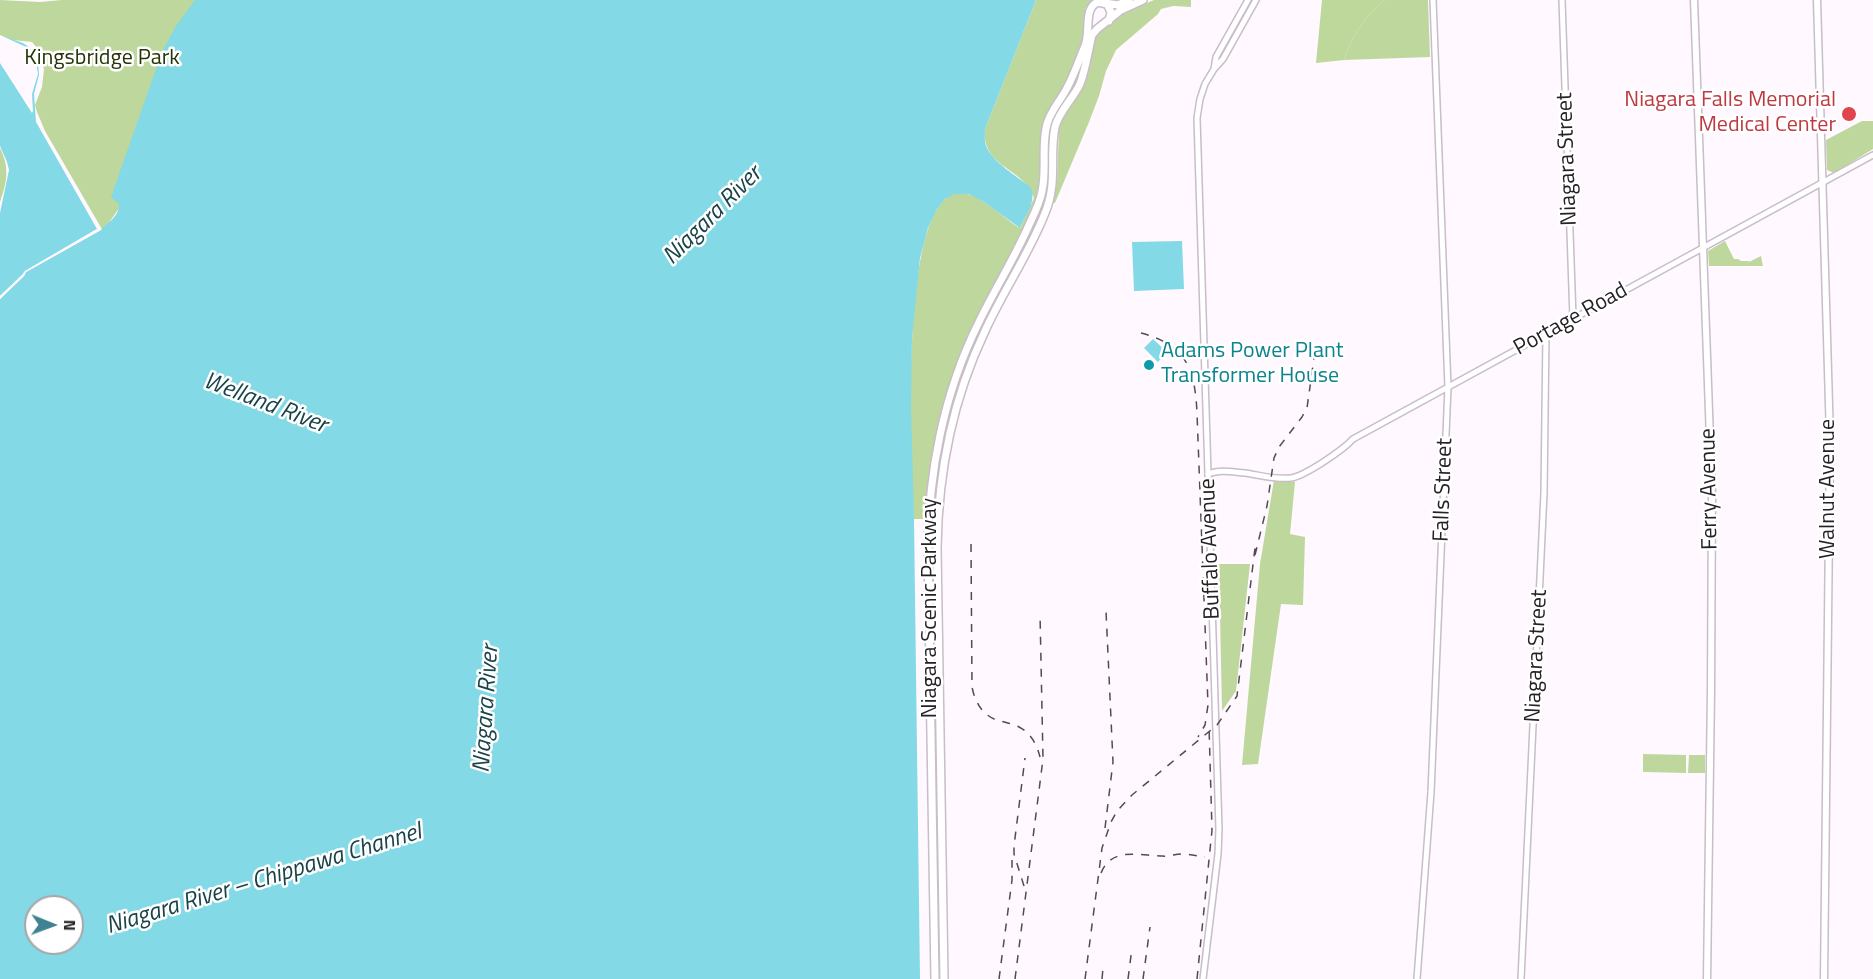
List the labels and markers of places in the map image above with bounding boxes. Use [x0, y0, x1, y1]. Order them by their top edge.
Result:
place label: Niagara Falls Memorial Medical Center [1624, 88, 1836, 140]
marker: Niagara Falls Memorial Medical Center [1840, 105, 1858, 123]
place label: Adams Power Plant Transformer House [1161, 339, 1343, 390]
marker: Adams Power Plant Transformer House [1142, 358, 1156, 372]

